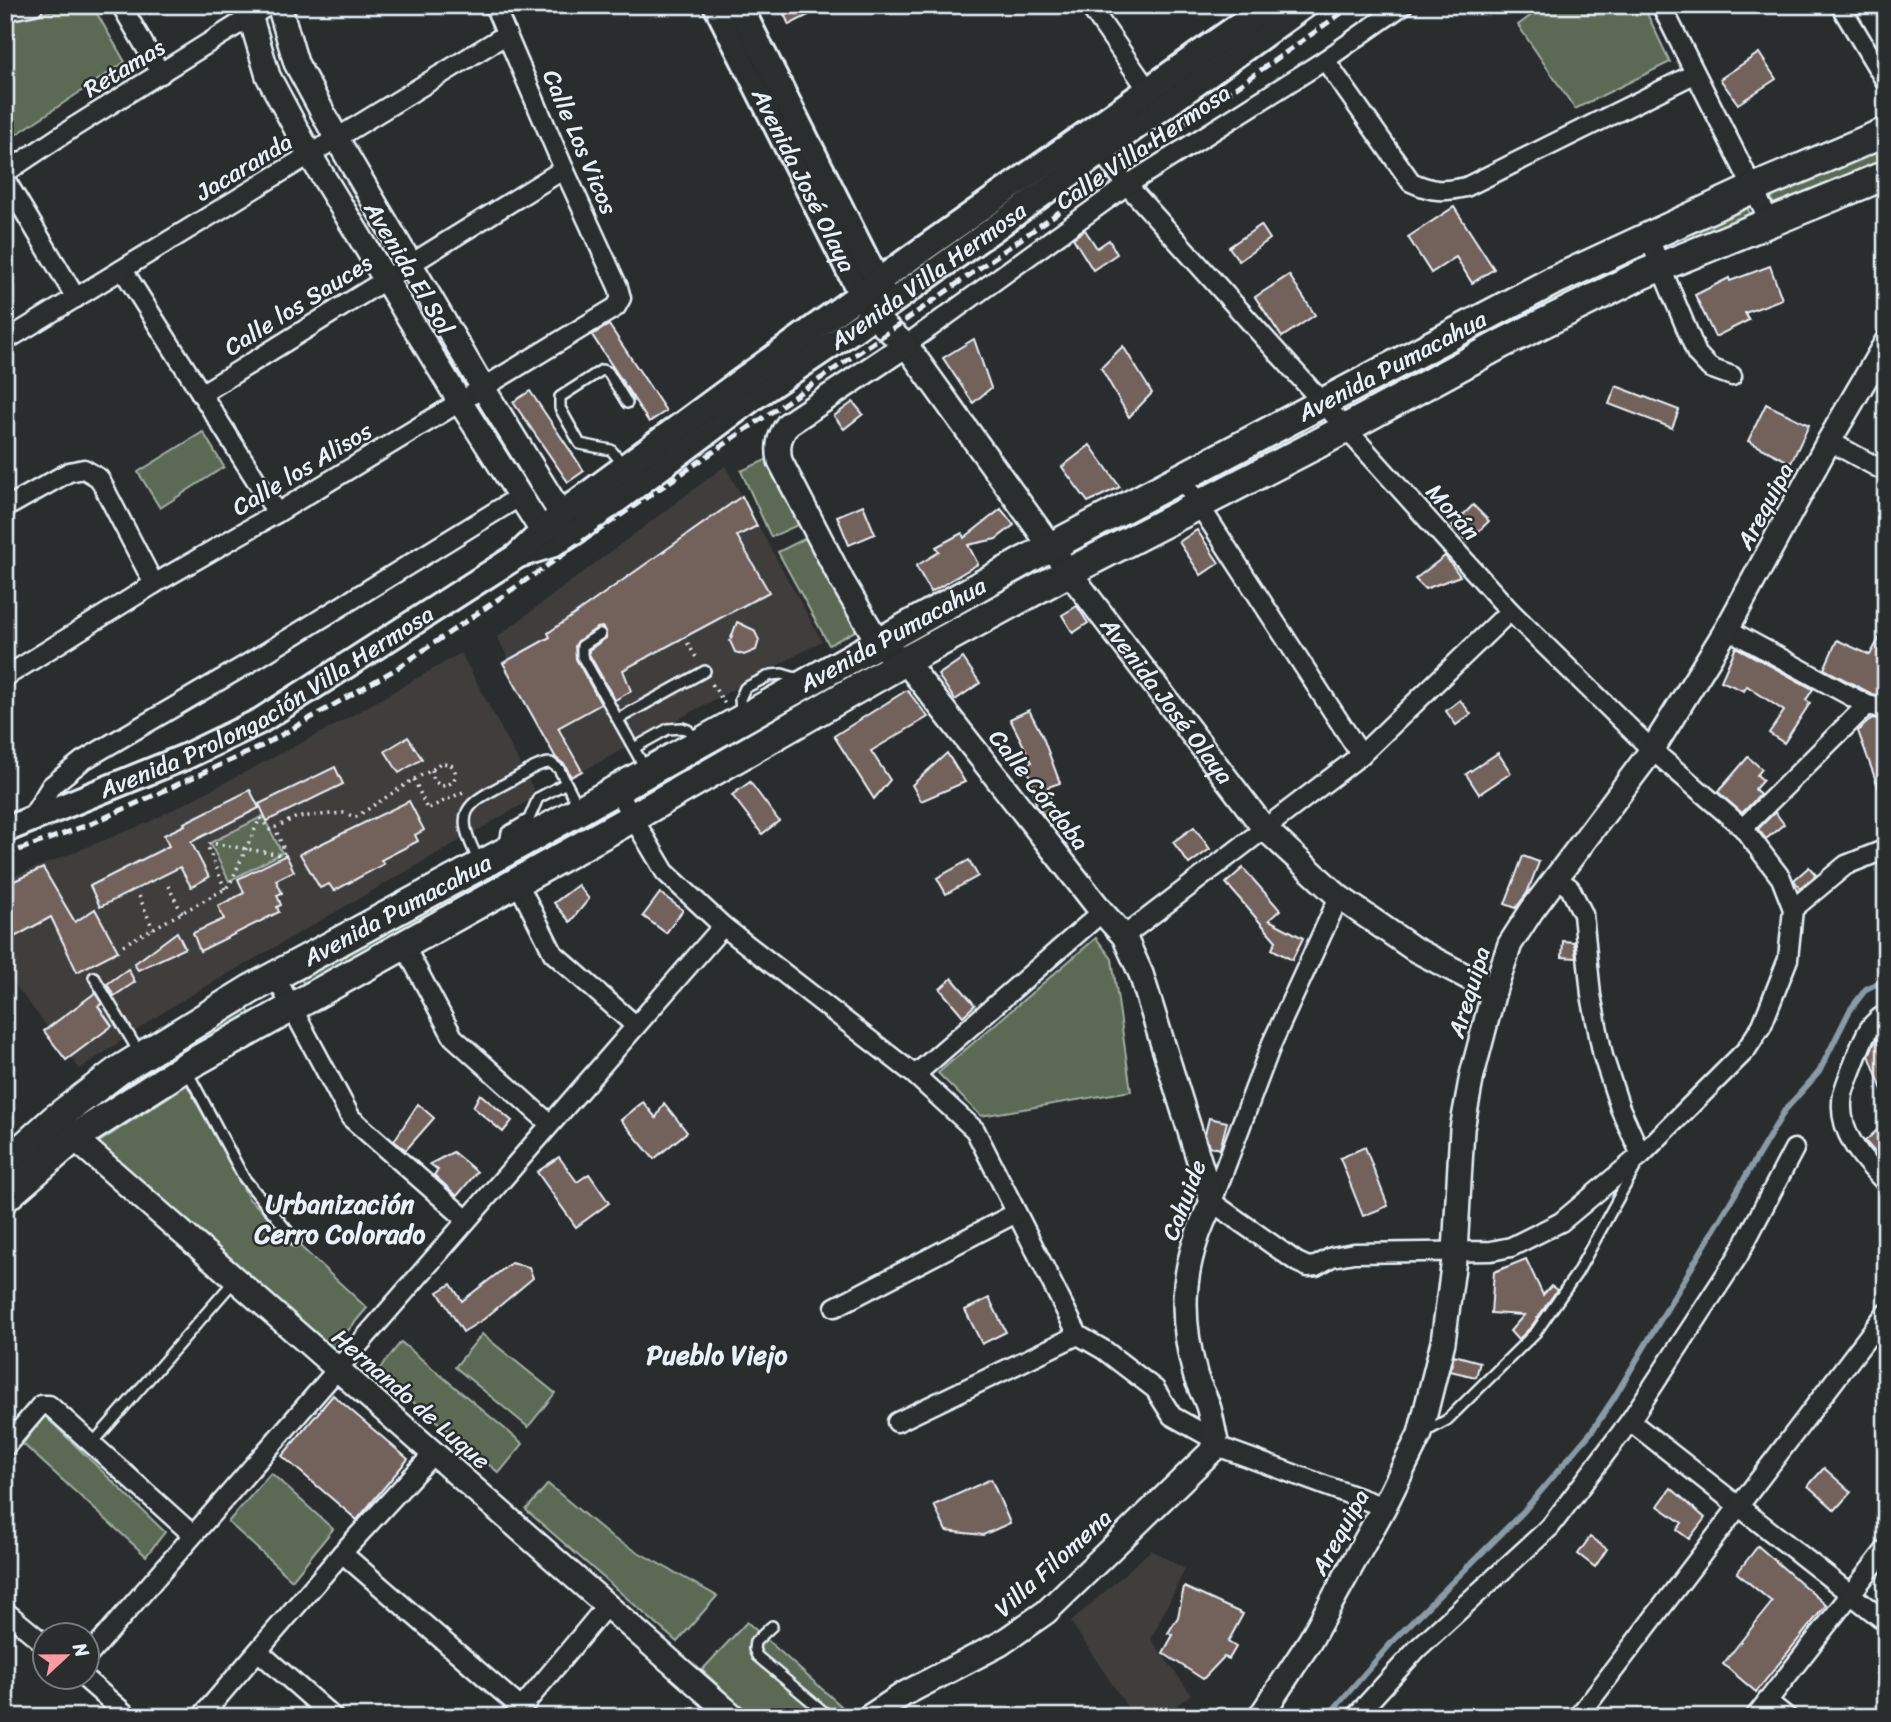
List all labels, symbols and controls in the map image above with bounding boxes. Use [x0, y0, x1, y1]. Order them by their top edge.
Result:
street label: Retamas [75, 27, 173, 109]
street label: Calle Los Vicos [531, 63, 629, 221]
street label: Calle Villa Hermosa [1046, 72, 1240, 222]
street label: Avenida José Olaya [739, 80, 868, 280]
street label: Jacaranda [186, 121, 301, 213]
street label: Avenida Villa Hermosa [820, 190, 1037, 362]
street label: Avenida El Sol [352, 192, 466, 344]
street label: Calle los Sauces [215, 242, 381, 367]
street label: Avenida Pumacahua [1289, 298, 1495, 434]
street label: Calle los Alisos [224, 410, 381, 528]
street label: Arequipa [1724, 455, 1806, 558]
street label: Morán [1415, 473, 1491, 551]
street label: Avenida Pumacahua [790, 565, 995, 705]
street label: Avenida Prolongación Villa Hermosa [92, 594, 442, 811]
street label: Avenida José Olaya [1089, 607, 1245, 794]
street label: Calle Córdoba [978, 720, 1100, 860]
street label: Avenida Pumacahua [294, 841, 500, 979]
street label: Arequipa [1435, 941, 1503, 1044]
street label: Cahuide [1149, 1153, 1219, 1247]
district label: Urbanización Cerro Colorado [254, 1181, 426, 1257]
street label: Hernando de Luque [322, 1318, 500, 1480]
district label: Pueblo Viejo [647, 1332, 788, 1378]
street label: Arequipa [1298, 1481, 1381, 1584]
street label: Villa Filomena [984, 1498, 1122, 1628]
north arrow [32, 1620, 102, 1690]
text: N [63, 1637, 99, 1663]

